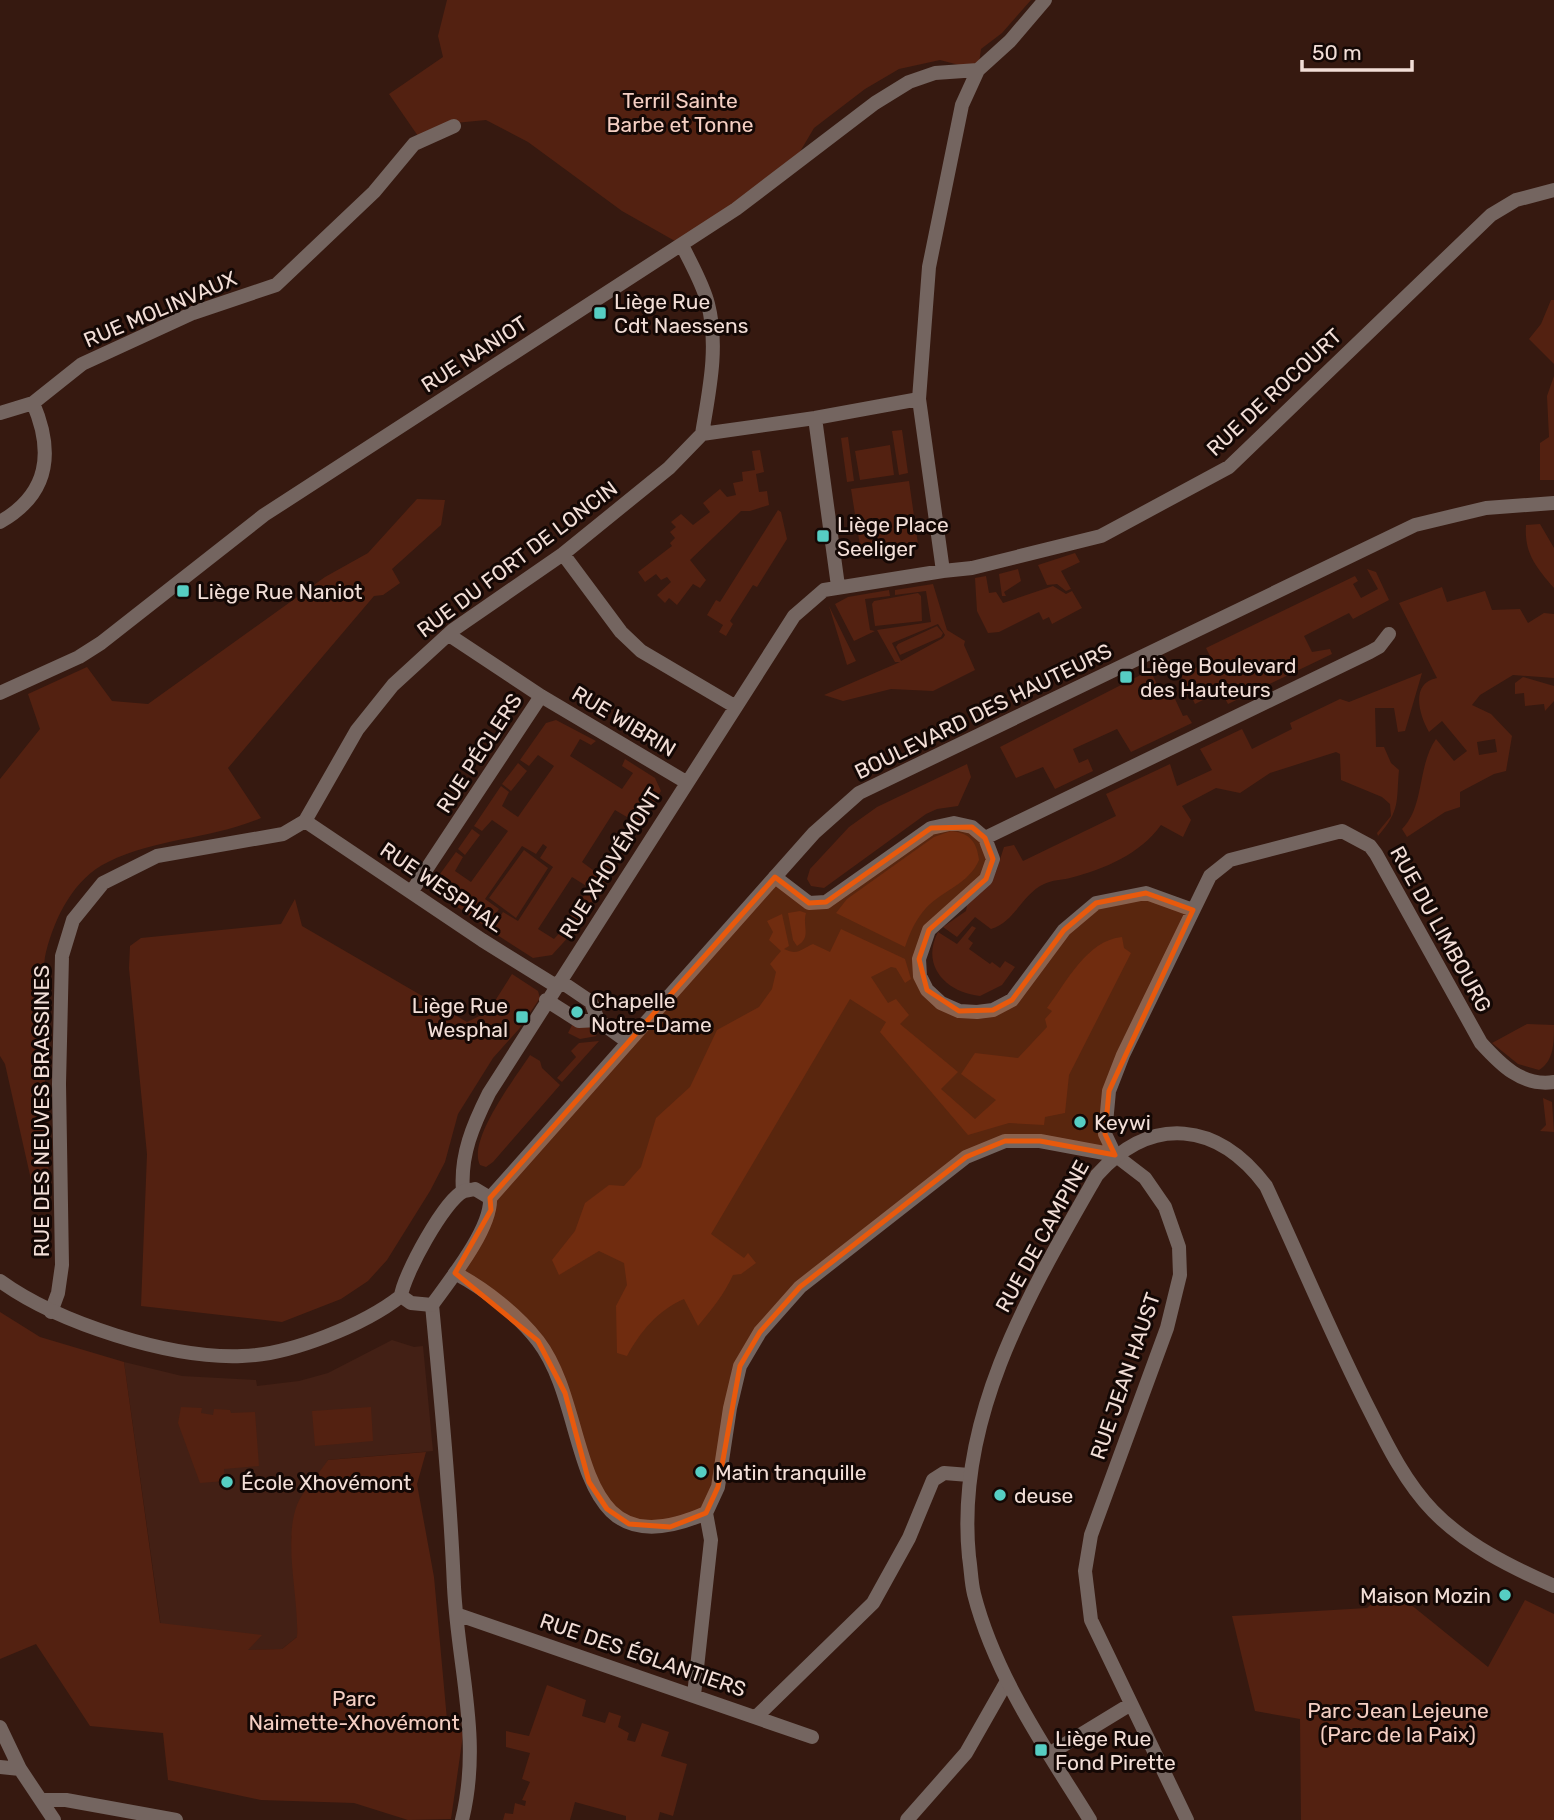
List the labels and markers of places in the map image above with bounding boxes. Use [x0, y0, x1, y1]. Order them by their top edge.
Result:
place label: Liège Rue Cdt Naessens [614, 289, 748, 338]
marker: Liège Rue Cdt Naessens [592, 305, 608, 321]
place label: Liège Place Seeliger [837, 512, 949, 561]
marker: Liège Place Seeliger [815, 528, 831, 544]
place label: Liège Rue Naniot [197, 579, 363, 604]
marker: Liège Rue Naniot [175, 583, 191, 599]
place label: Liège Boulevard des Hauteurs [1140, 653, 1296, 702]
marker: Liège Boulevard des Hauteurs [1118, 669, 1134, 685]
place label: Chapelle Notre-Dame [591, 988, 712, 1037]
place label: Liège Rue Wesphal [412, 993, 508, 1042]
marker: Chapelle Notre-Dame [569, 1004, 585, 1020]
marker: Liège Rue Wesphal [514, 1009, 530, 1025]
place label: Keywi [1094, 1110, 1151, 1135]
marker: Keywi [1072, 1114, 1088, 1130]
place label: Matin tranquille [715, 1460, 866, 1485]
marker: Matin tranquille [693, 1464, 709, 1480]
place label: École Xhovémont [241, 1470, 412, 1495]
marker: École Xhovémont [219, 1474, 235, 1490]
place label: deuse [1014, 1483, 1073, 1508]
marker: deuse [992, 1487, 1008, 1503]
place label: Maison Mozin [1360, 1583, 1491, 1608]
marker: Maison Mozin [1497, 1587, 1513, 1603]
place label: Liège Rue Fond Pirette [1055, 1726, 1176, 1775]
marker: Liège Rue Fond Pirette [1033, 1742, 1049, 1758]

